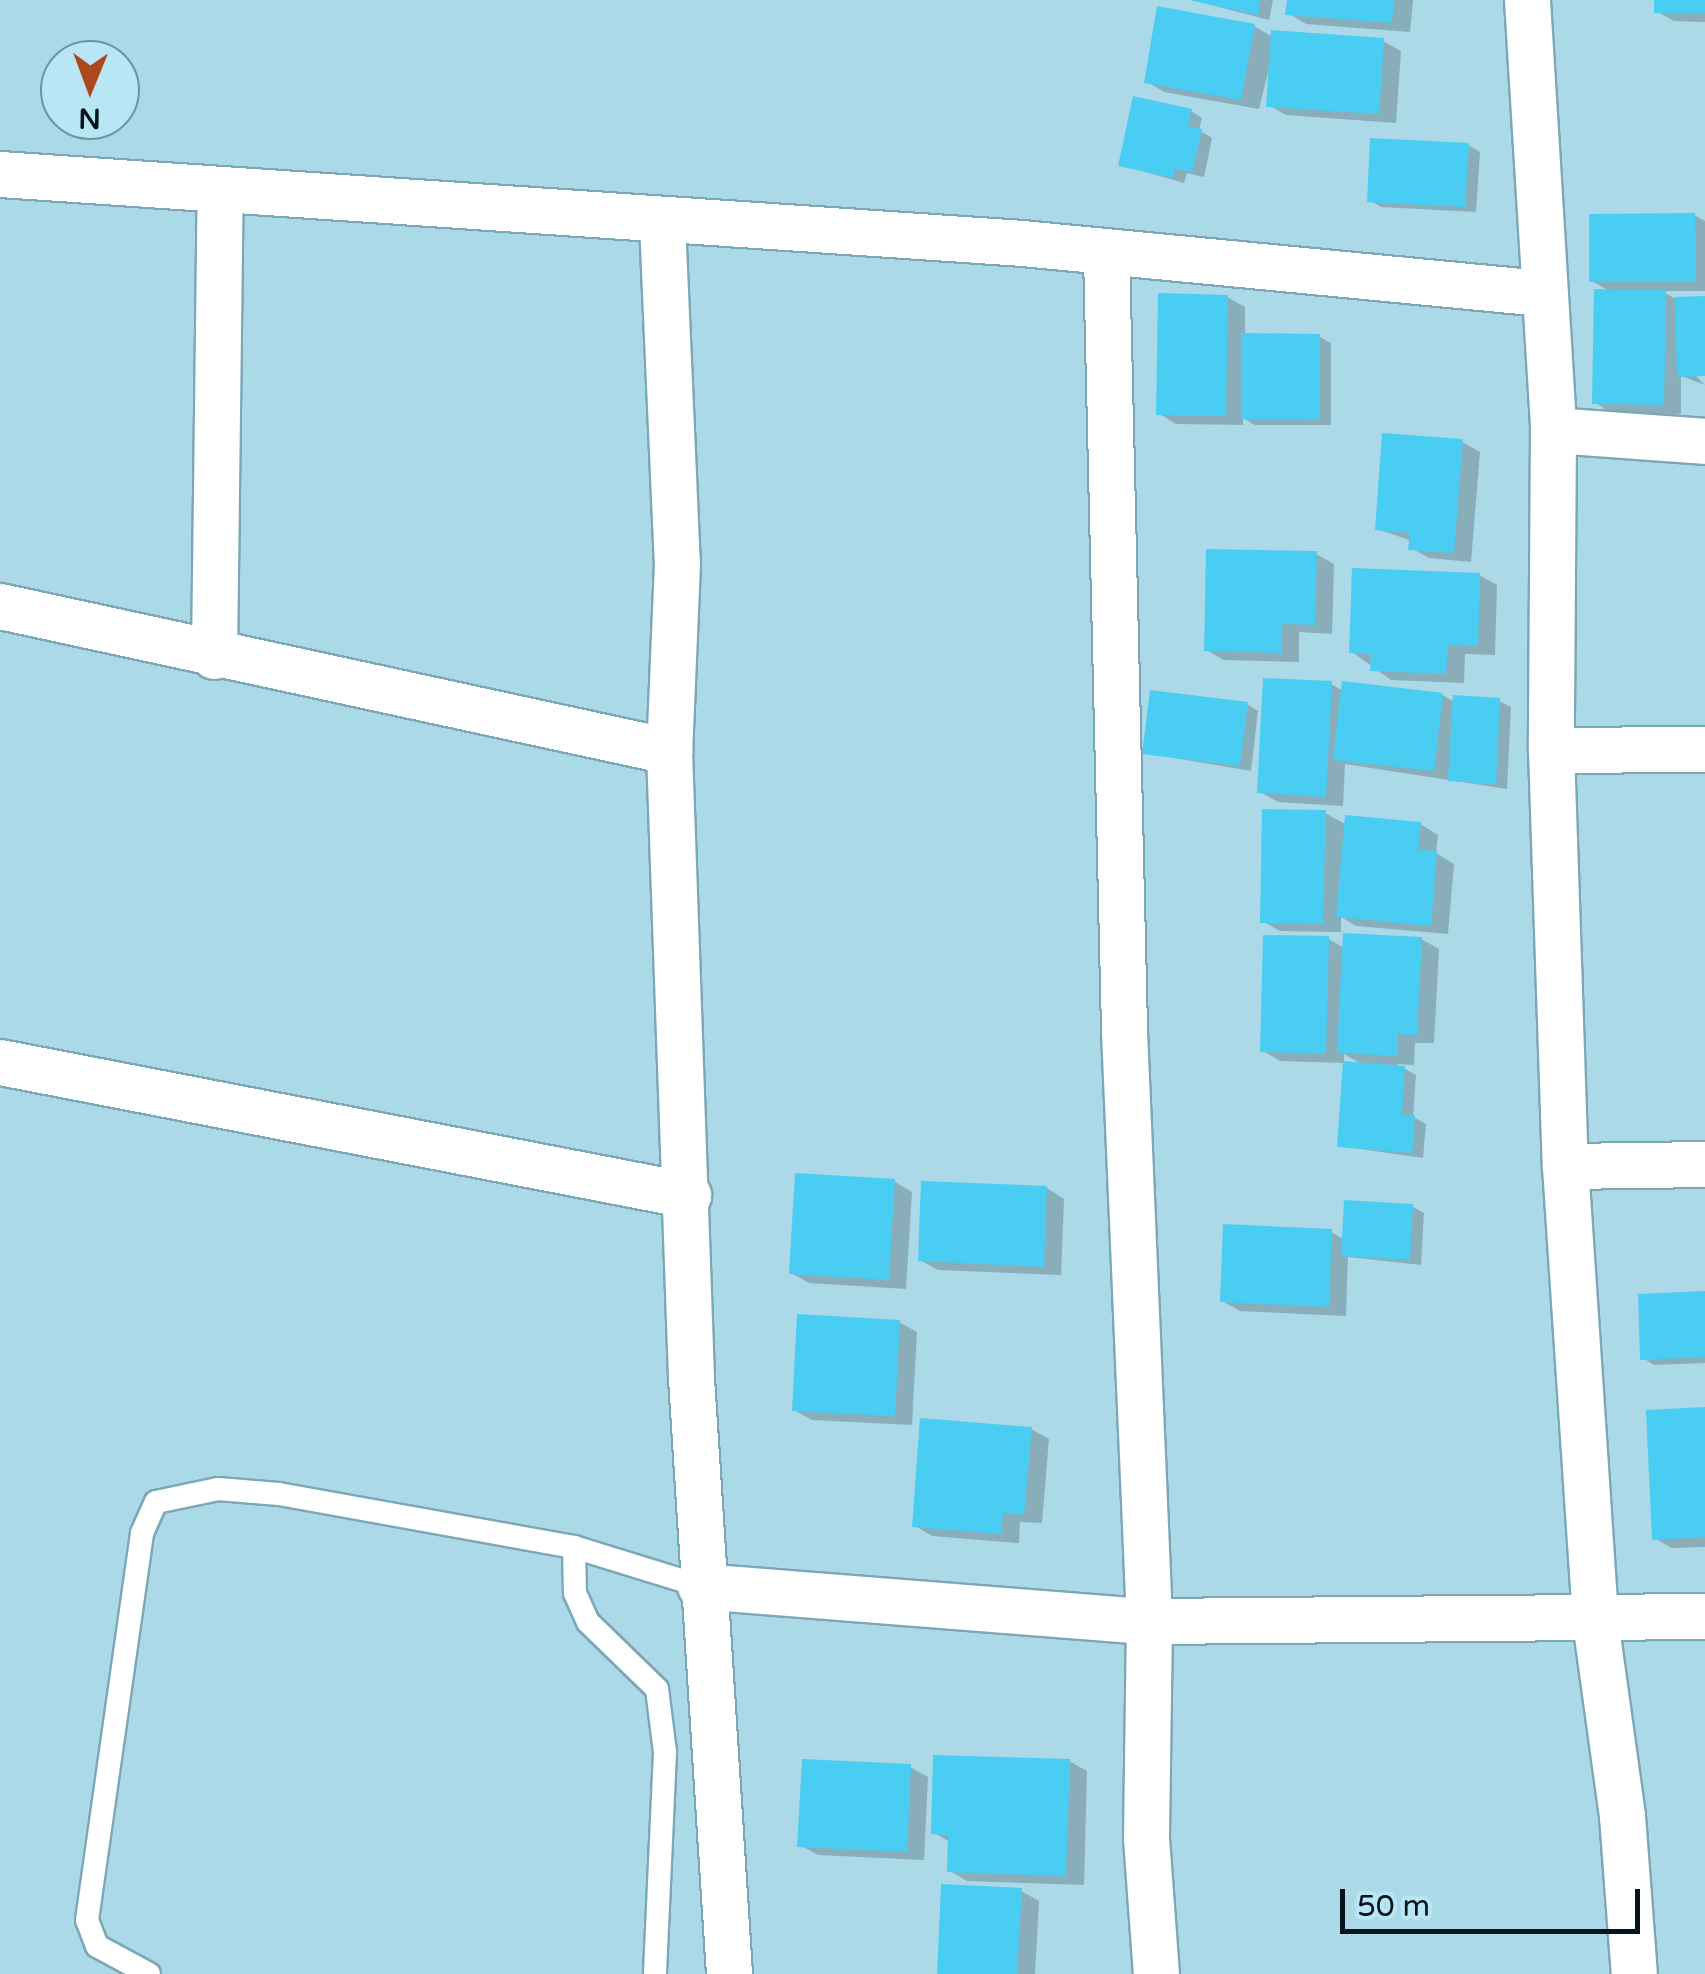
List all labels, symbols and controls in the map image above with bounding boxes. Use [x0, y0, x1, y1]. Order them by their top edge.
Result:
north arrow [40, 40, 140, 140]
text: N [78, 101, 101, 135]
scale bar [1345, 1869, 1645, 1931]
text: 50 m [1357, 1888, 1430, 1925]

